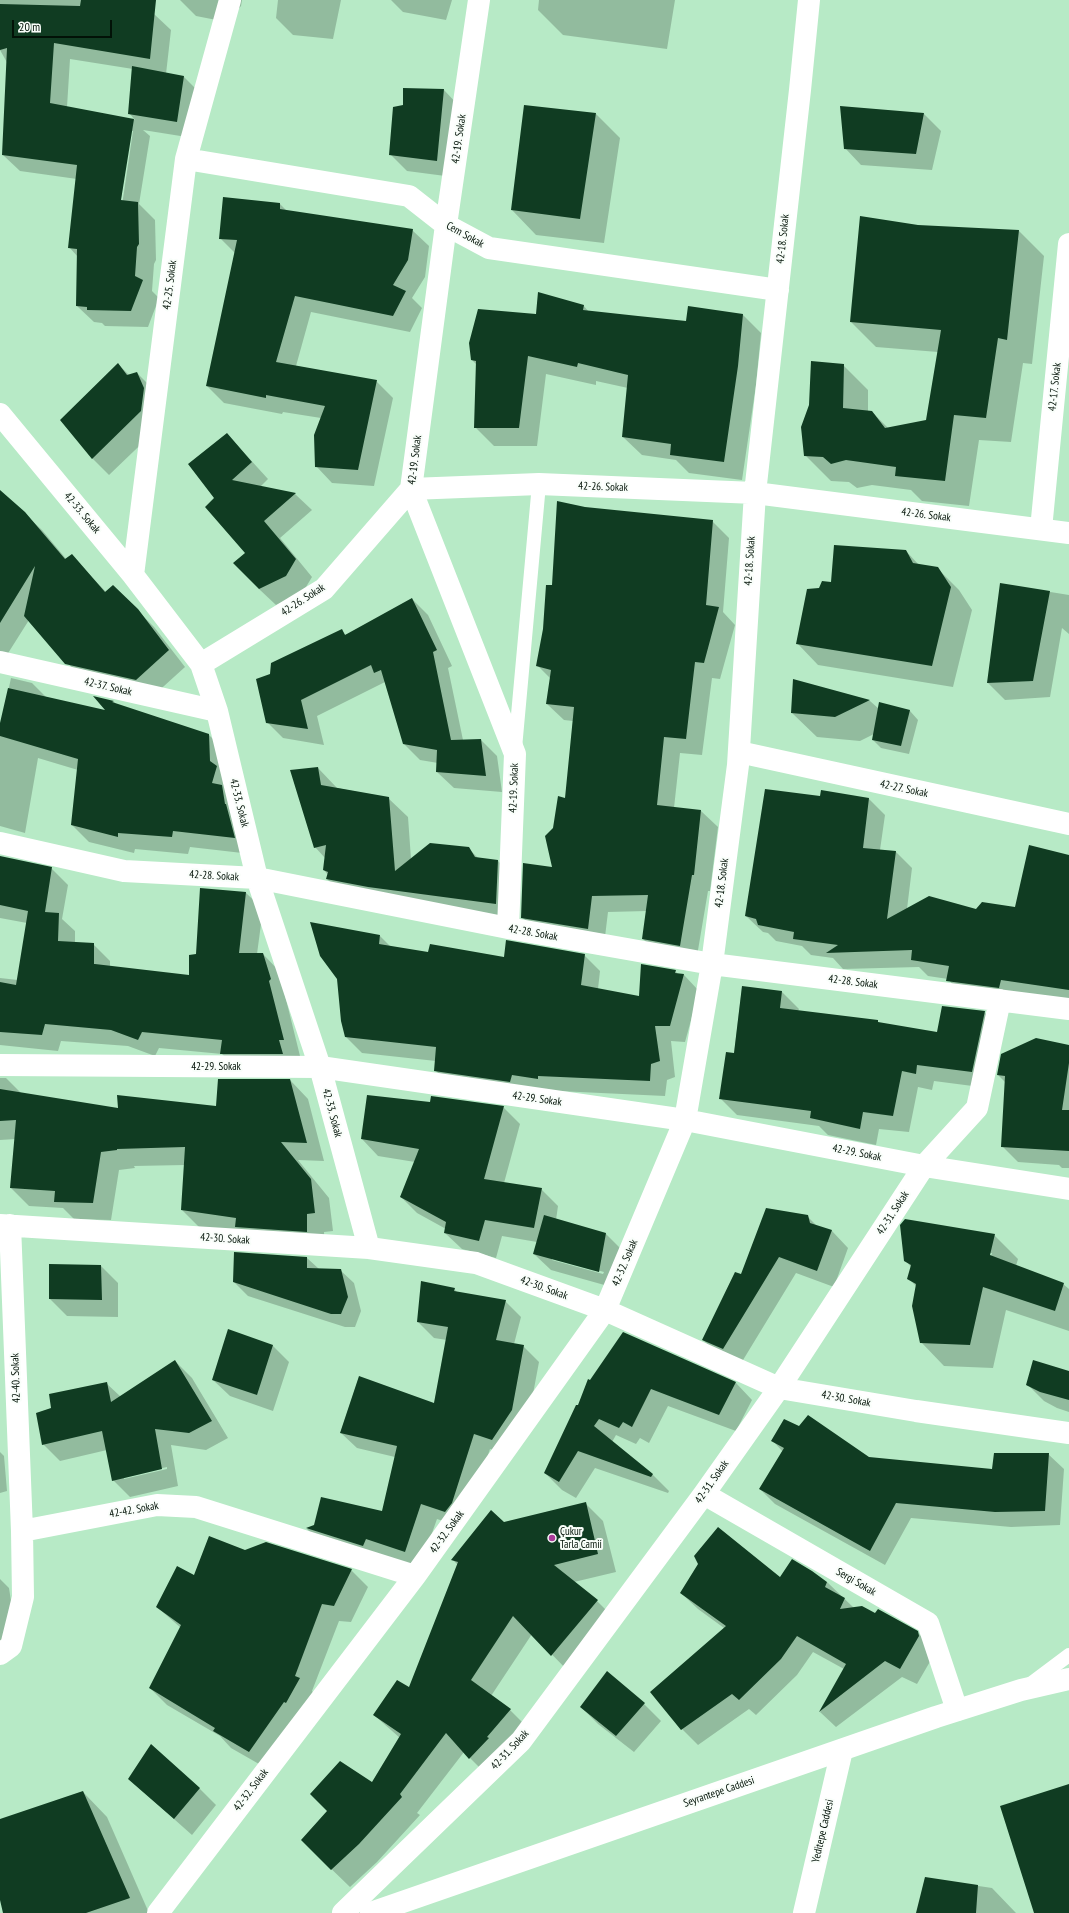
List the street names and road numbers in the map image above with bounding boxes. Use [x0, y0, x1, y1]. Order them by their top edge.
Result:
street label: 42-19. Sokak [449, 113, 469, 165]
street label: 42-18. Sokak [774, 214, 792, 264]
street label: Cem Sokak [444, 219, 486, 251]
street label: 42-25. Sokak [160, 260, 180, 310]
street label: 42-17. Sokak [1046, 362, 1064, 412]
street label: 42-19. Sokak [405, 435, 425, 485]
street label: 42-26. Sokak [578, 480, 628, 494]
street label: 42-33. Sokak [61, 490, 103, 536]
street label: 42-26. Sokak [901, 505, 951, 525]
street label: 42-18. Sokak [742, 536, 758, 586]
street label: 42-26. Sokak [279, 581, 327, 619]
street label: 42-37. Sokak [83, 675, 133, 699]
street label: 42-19. Sokak [507, 763, 521, 813]
street label: 42-33. Sokak [227, 777, 251, 829]
street label: 42-27. Sokak [879, 777, 929, 801]
street label: 42-18. Sokak [712, 858, 732, 908]
street label: 42-28. Sokak [189, 868, 239, 884]
street label: 42-28. Sokak [507, 922, 559, 944]
street label: 42-28. Sokak [828, 972, 878, 992]
street label: 42-29. Sokak [191, 1060, 241, 1074]
street label: 42-33. Sokak [319, 1087, 345, 1139]
street label: 42-29. Sokak [511, 1089, 563, 1109]
street label: 42-29. Sokak [831, 1142, 883, 1164]
street label: 42-31. Sokak [874, 1189, 912, 1237]
street label: 42-30. Sokak [200, 1231, 250, 1247]
street label: 42-32. Sokak [609, 1238, 641, 1288]
street label: 42-30. Sokak [518, 1273, 570, 1303]
street label: 42-40. Sokak [9, 1353, 23, 1403]
street label: 42-30. Sokak [820, 1388, 872, 1410]
street label: 42-31. Sokak [692, 1458, 732, 1506]
street label: 42-42. Sokak [108, 1499, 160, 1521]
street label: 42-32. Sokak [427, 1508, 467, 1556]
street label: Sergi Sokak [834, 1565, 878, 1599]
street label: 42-31. Sokak [488, 1727, 532, 1773]
street label: 42-32. Sokak [231, 1766, 271, 1814]
street label: Seyrantepe Caddesi [682, 1774, 756, 1810]
street label: Yeditepe Caddesi [809, 1798, 837, 1864]

